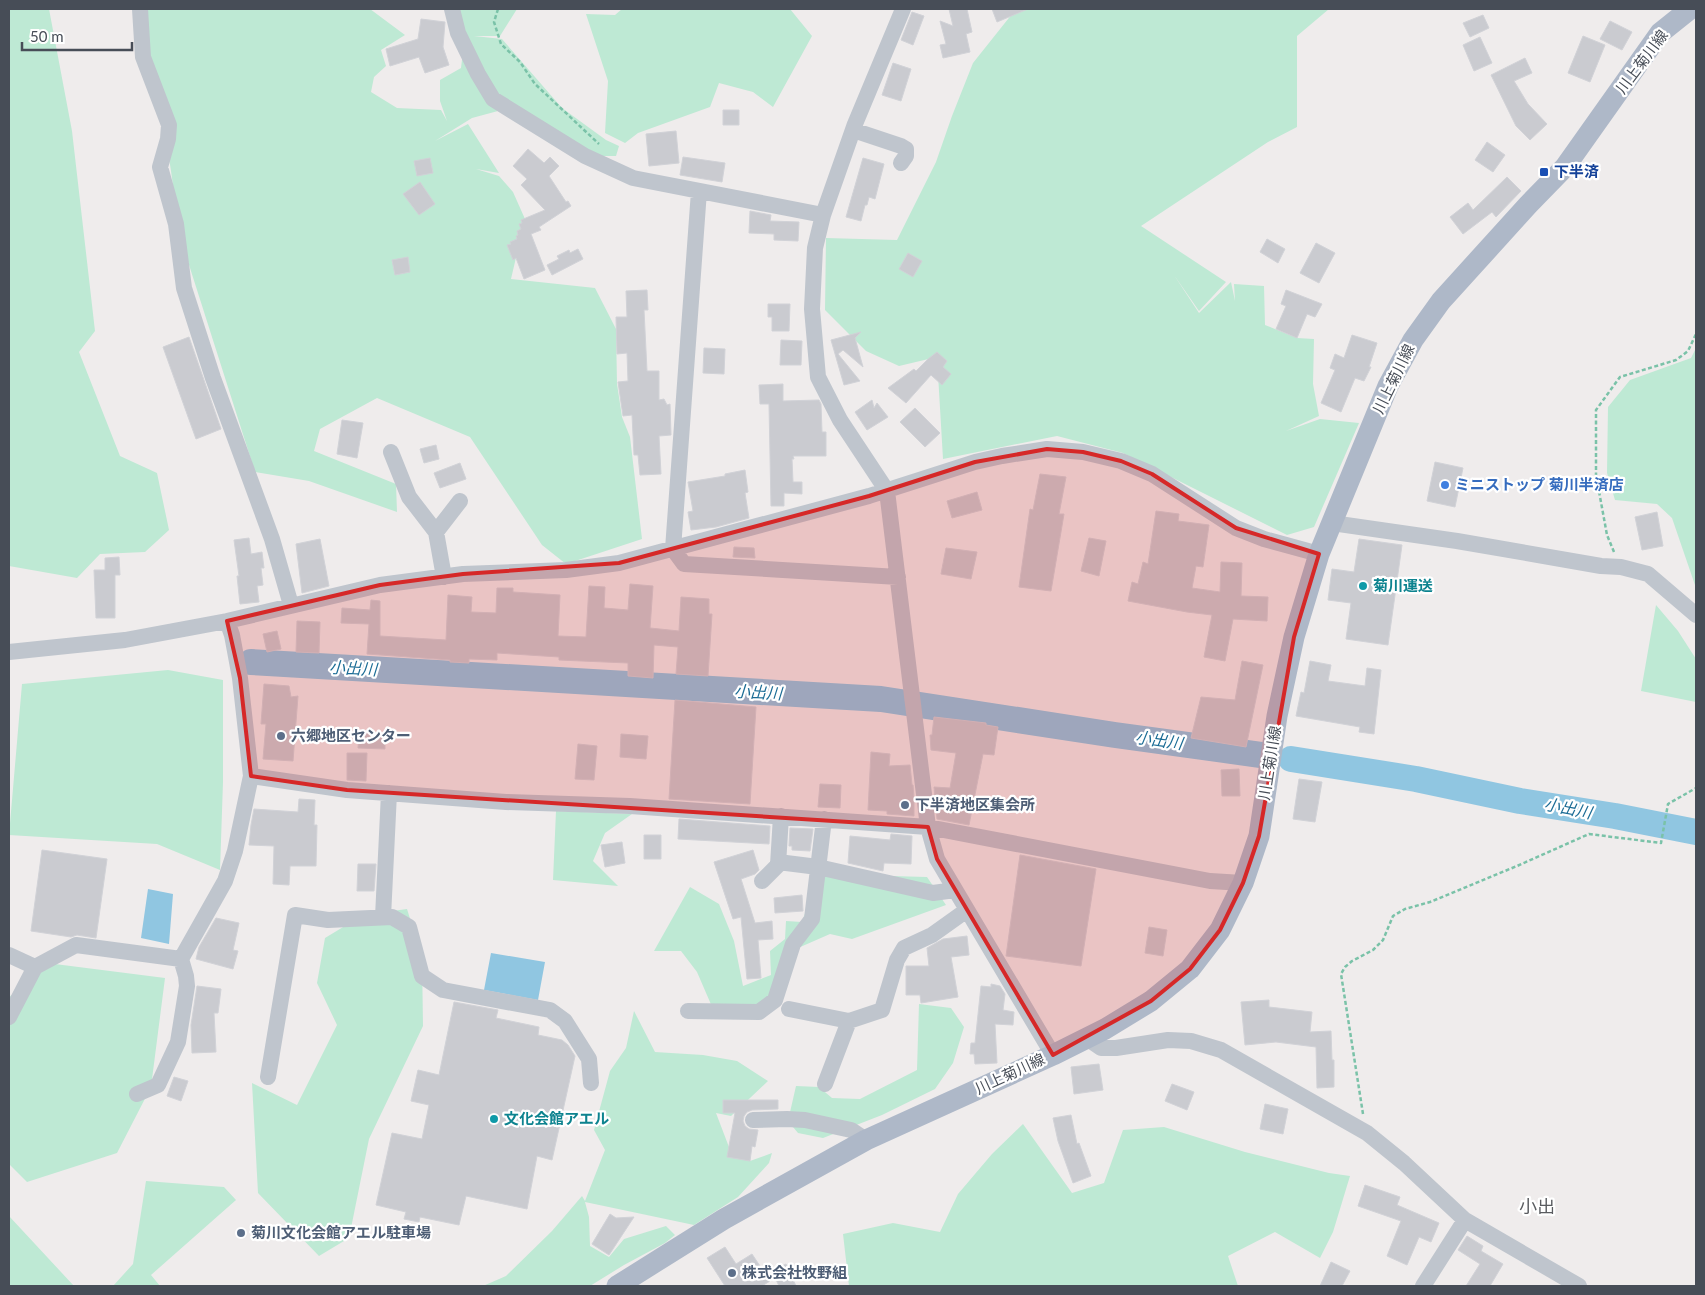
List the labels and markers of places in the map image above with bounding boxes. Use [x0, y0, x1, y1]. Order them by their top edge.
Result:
place label: 下半済 [1554, 162, 1599, 180]
marker: 下半済 [1538, 166, 1550, 178]
place label: ミニストップ 菊川半済店 [1455, 475, 1624, 493]
marker: ミニストップ 菊川半済店 [1439, 479, 1451, 491]
place label: 菊川運送 [1373, 576, 1433, 594]
marker: 菊川運送 [1357, 580, 1369, 592]
place label: 六郷地区センター [291, 726, 411, 744]
marker: 六郷地区センター [275, 730, 287, 742]
place label: 下半済地区集会所 [915, 795, 1035, 813]
marker: 下半済地区集会所 [899, 799, 911, 811]
place label: 文化会館アエル [504, 1109, 609, 1127]
marker: 文化会館アエル [488, 1113, 500, 1125]
place label: 菊川文化会館アエル駐車場 [251, 1223, 431, 1241]
marker: 菊川文化会館アエル駐車場 [235, 1227, 247, 1239]
place label: 株式会社牧野組 [742, 1263, 847, 1281]
marker: 株式会社牧野組 [726, 1267, 738, 1279]

